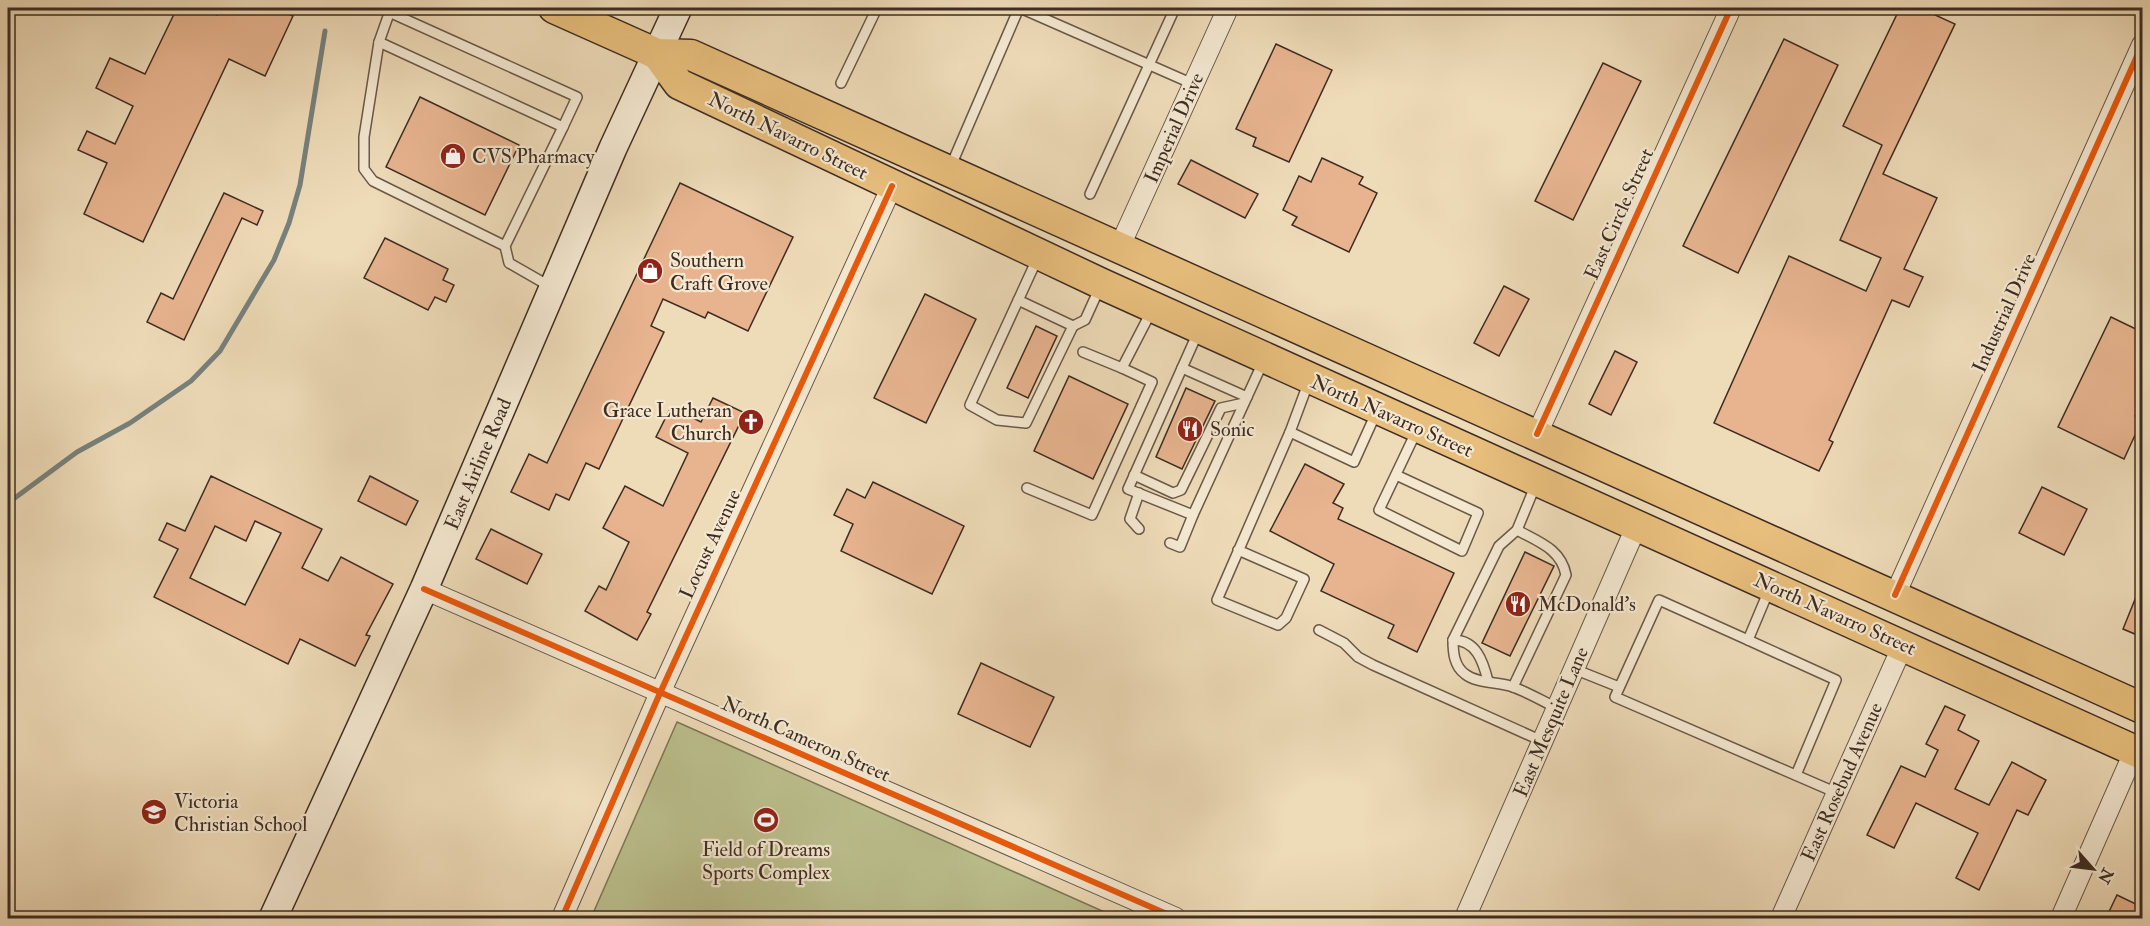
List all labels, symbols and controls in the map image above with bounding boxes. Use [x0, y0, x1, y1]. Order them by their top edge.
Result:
street label: Imperial Drive [1139, 69, 1210, 187]
street label: North Navarro Street [704, 86, 872, 186]
shop icon: CVS Pharmacy [438, 141, 468, 171]
place label: CVS Pharmacy [472, 144, 596, 169]
street label: East Circle Street [1579, 144, 1659, 284]
place label: Southern Craft Grove [670, 248, 768, 296]
street label: Industrial Drive [1967, 249, 2041, 377]
shop icon: Southern Craft Grove [635, 256, 665, 286]
street label: North Navarro Street [1307, 369, 1477, 463]
street label: East Airline Road [439, 394, 517, 534]
place label: Grace Lutheran Church [603, 398, 733, 446]
church icon: Grace Lutheran Church [736, 407, 766, 437]
restaurant icon: Sonic [1175, 414, 1205, 444]
place label: Sonic [1210, 417, 1254, 442]
street label: Locust Avenue [674, 485, 746, 603]
street label: North Navarro Street [1750, 567, 1920, 661]
restaurant icon: McDonald's [1503, 589, 1533, 619]
place label: McDonald's [1538, 592, 1636, 617]
street label: East Mesquite Lane [1508, 643, 1594, 801]
street label: North Cameron Street [718, 691, 895, 788]
street label: East Rosebud Avenue [1796, 699, 1888, 865]
place label: Victoria Christian School [174, 789, 307, 837]
school or university icon: Victoria Christian School [139, 797, 169, 827]
sports icon: Field of Dreams Sports Complex [751, 805, 781, 835]
place label: Field of Dreams Sports Complex [702, 837, 830, 886]
north arrow [2063, 839, 2123, 899]
text: N [2093, 864, 2118, 887]

